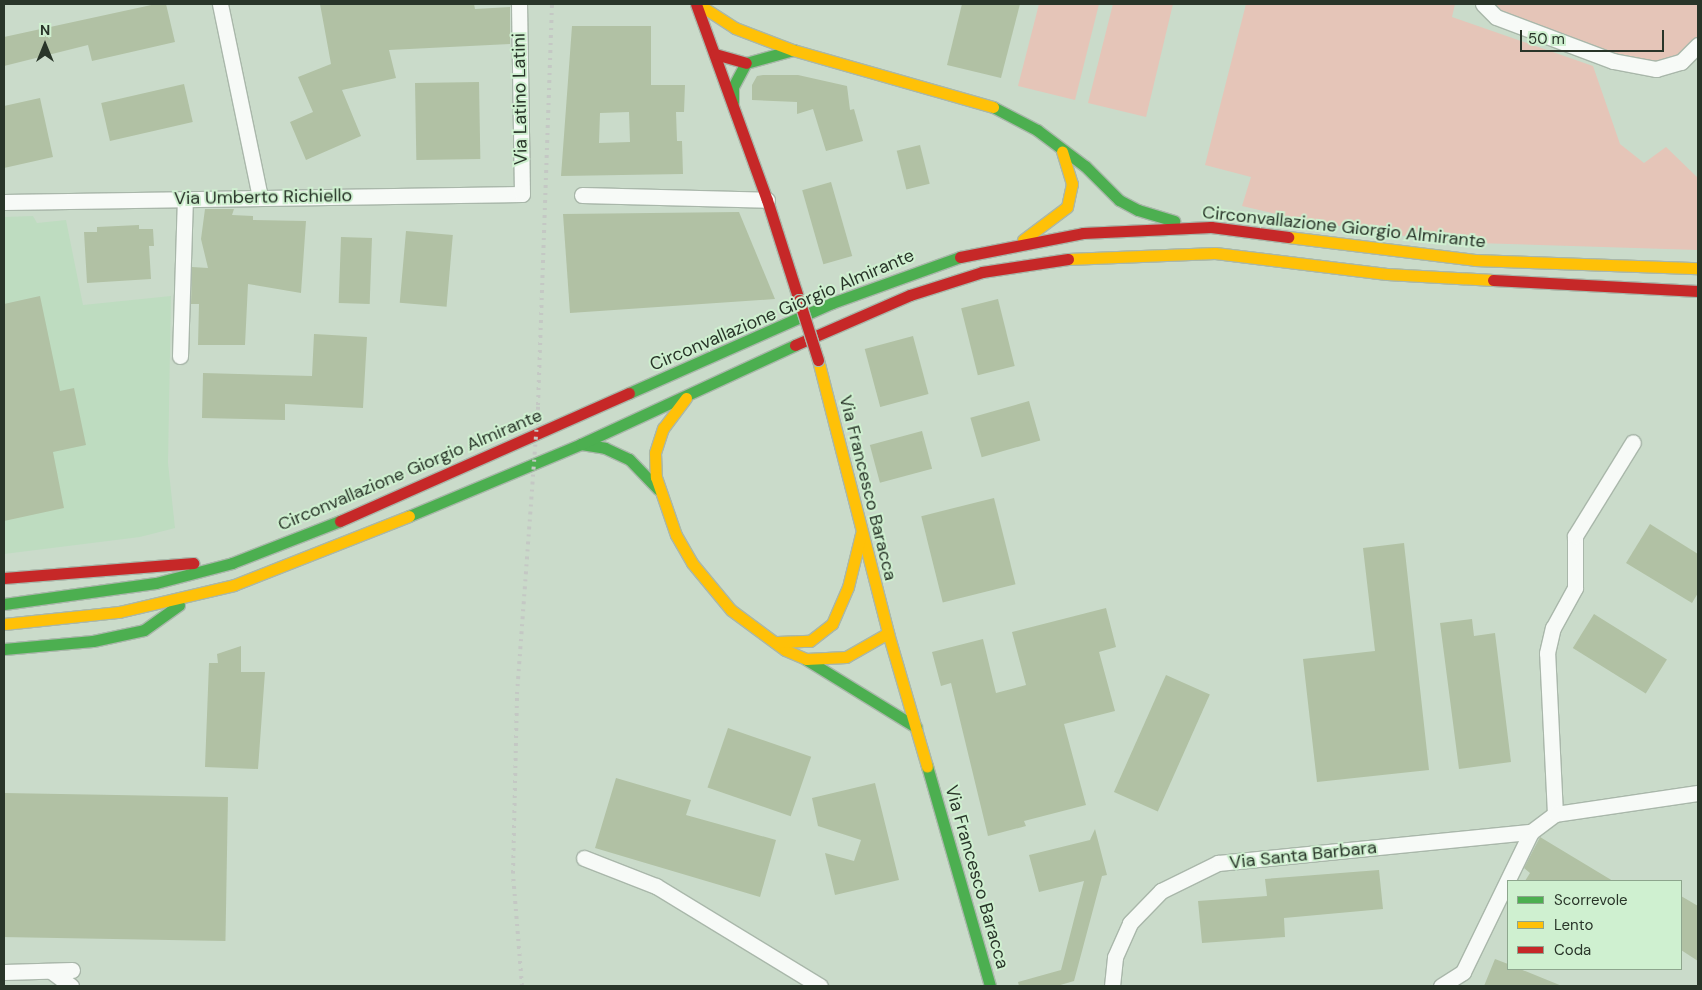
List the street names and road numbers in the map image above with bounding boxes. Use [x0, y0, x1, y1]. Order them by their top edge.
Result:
street label: Via Latino Latini [508, 33, 532, 165]
street label: Via Umberto Richiello [174, 185, 352, 209]
street label: Circonvallazione Giorgio Almirante [1201, 201, 1487, 253]
street label: Circonvallazione Giorgio Almirante [647, 244, 917, 376]
street label: Via Francesco Baracca [835, 393, 901, 583]
street label: Circonvallazione Giorgio Almirante [275, 404, 545, 536]
street label: Via Francesco Baracca [940, 783, 1014, 971]
street label: Via Santa Barbara [1228, 837, 1378, 873]

